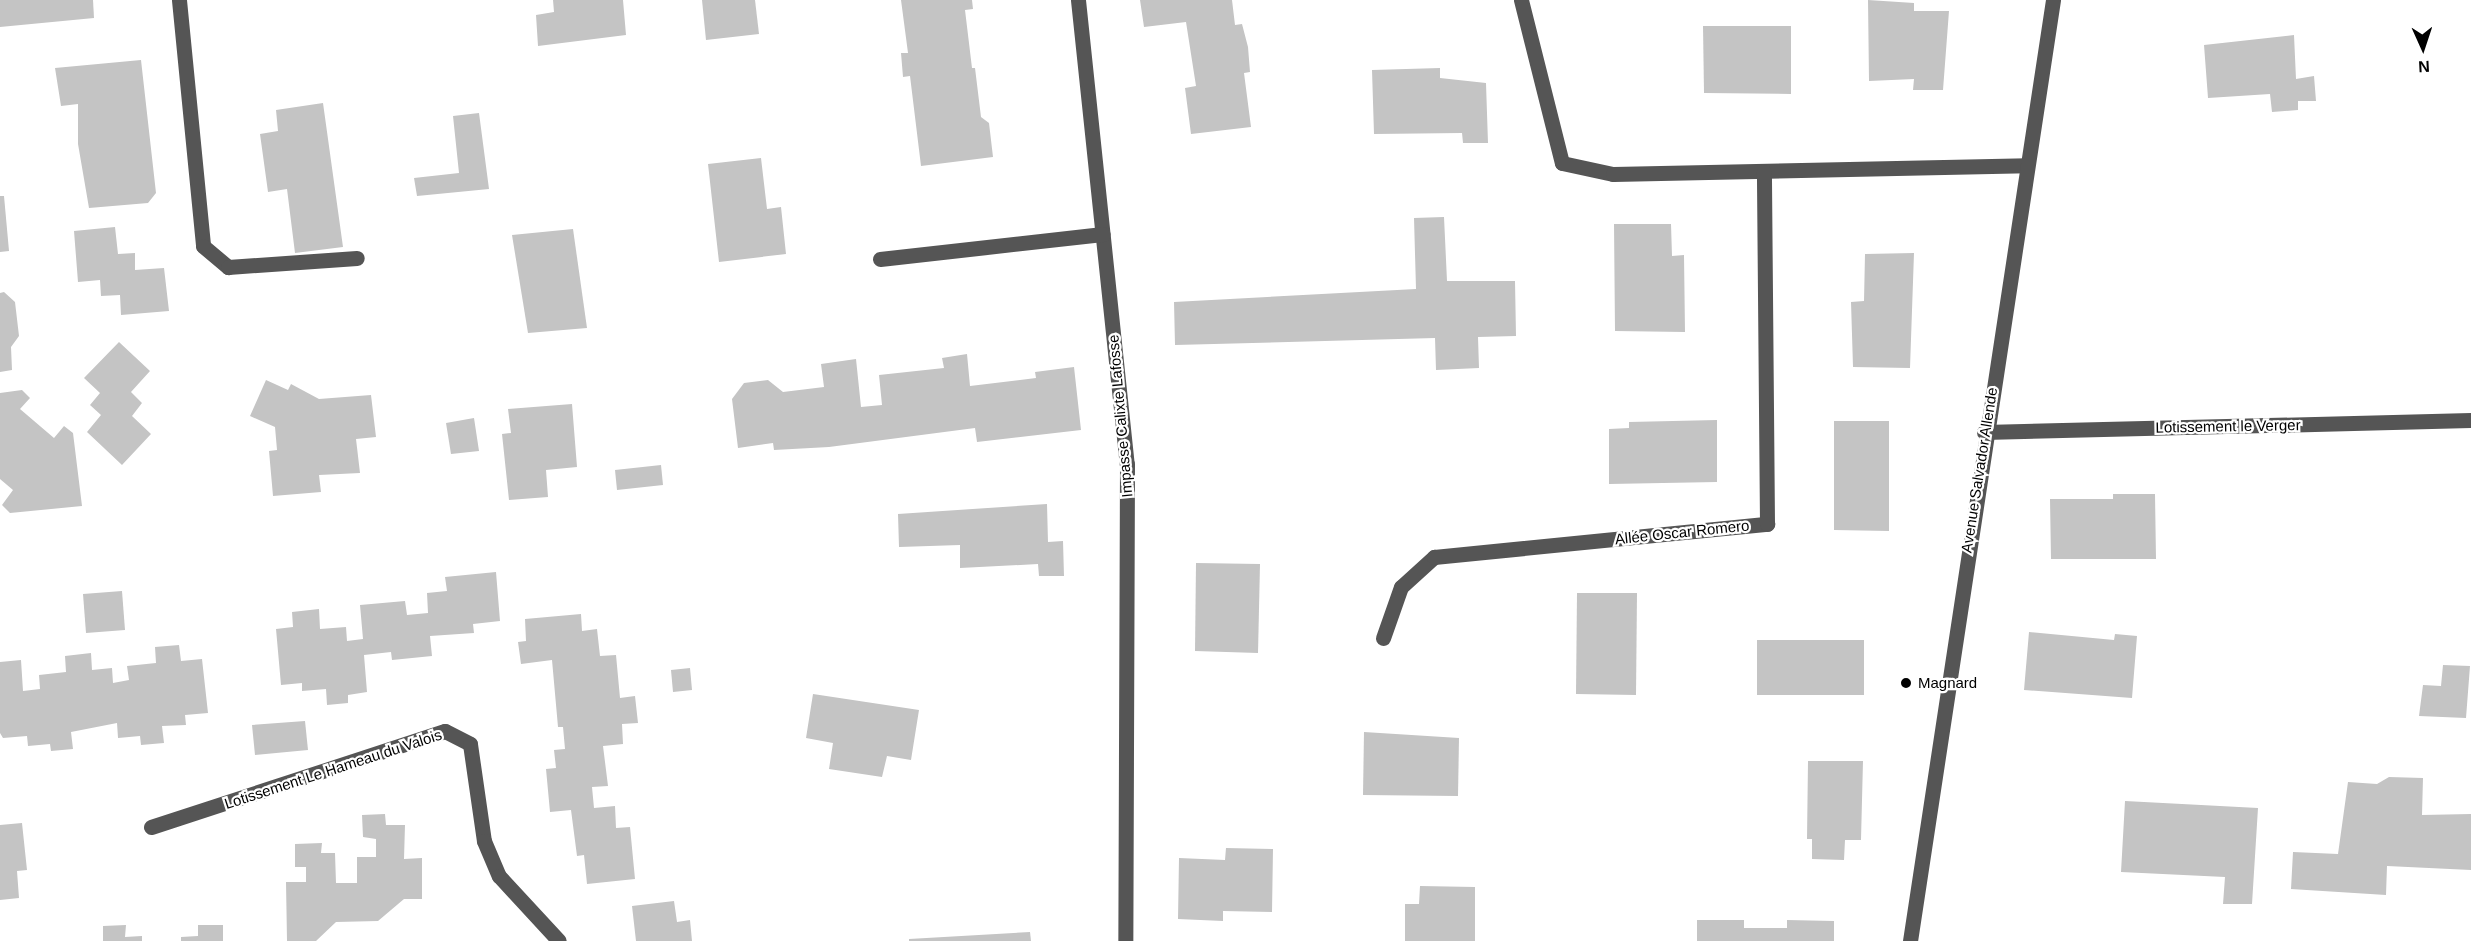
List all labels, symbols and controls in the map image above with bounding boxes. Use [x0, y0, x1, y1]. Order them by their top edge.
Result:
north arrow [2393, 18, 2453, 78]
text: N [2418, 58, 2430, 75]
street label: Impasse Calixte Lafosse [1104, 334, 1136, 498]
street label: Avenue Salvador Allende [1957, 386, 2001, 554]
street label: Lotissement le Verger [2155, 416, 2301, 436]
street label: Allée Oscar Romero [1614, 516, 1750, 548]
place label: Magnard [1918, 674, 1977, 692]
marker: Magnard [1899, 676, 1913, 690]
street label: Lotissement Le Hameau du Valois [222, 725, 444, 813]

